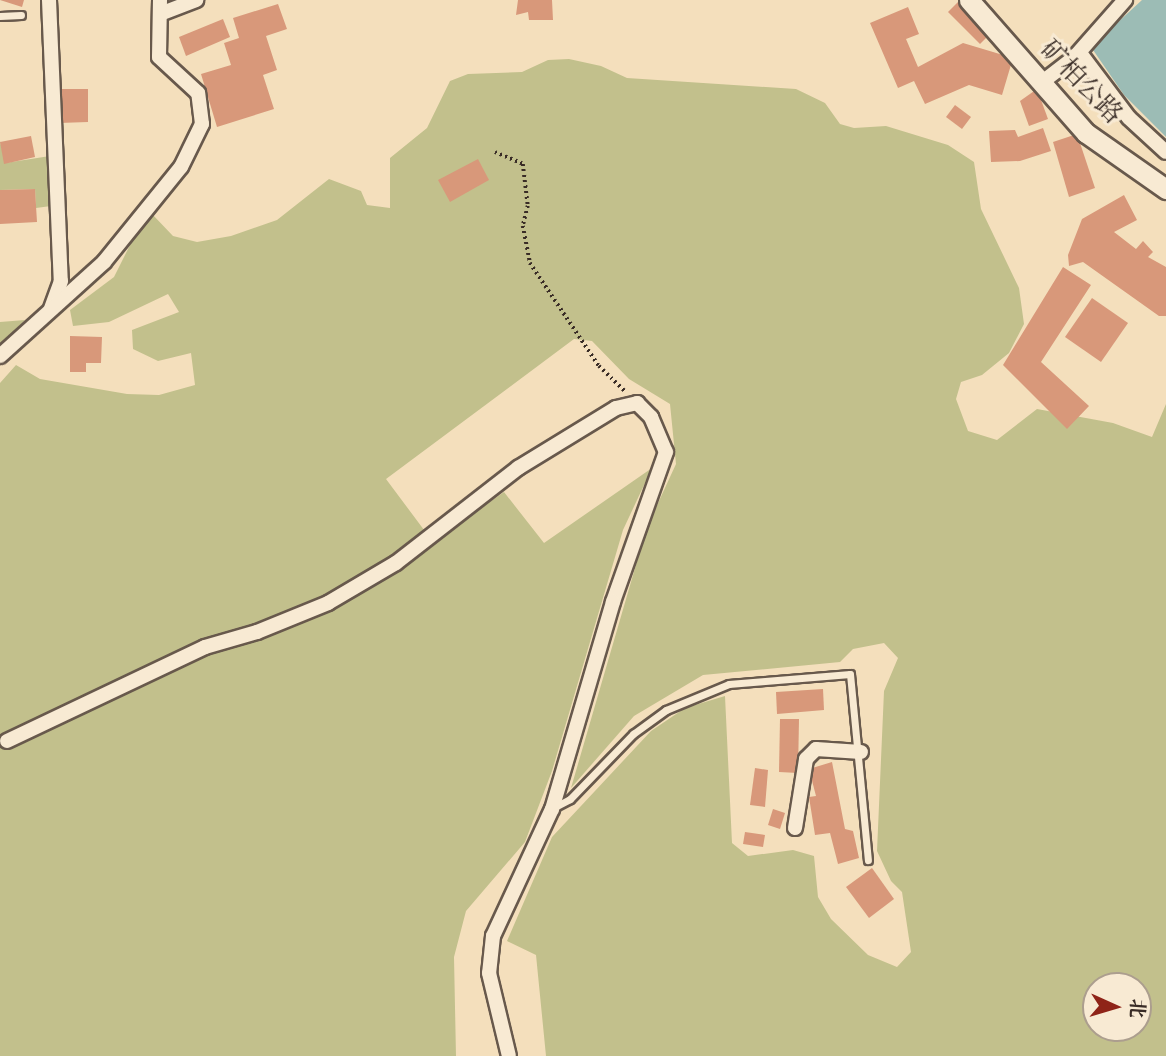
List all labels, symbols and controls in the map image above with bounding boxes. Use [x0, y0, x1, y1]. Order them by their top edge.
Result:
street label: 矿柏公路 [1033, 35, 1127, 131]
north arrow [1082, 972, 1152, 1042]
text: 北 [1122, 998, 1150, 1019]

